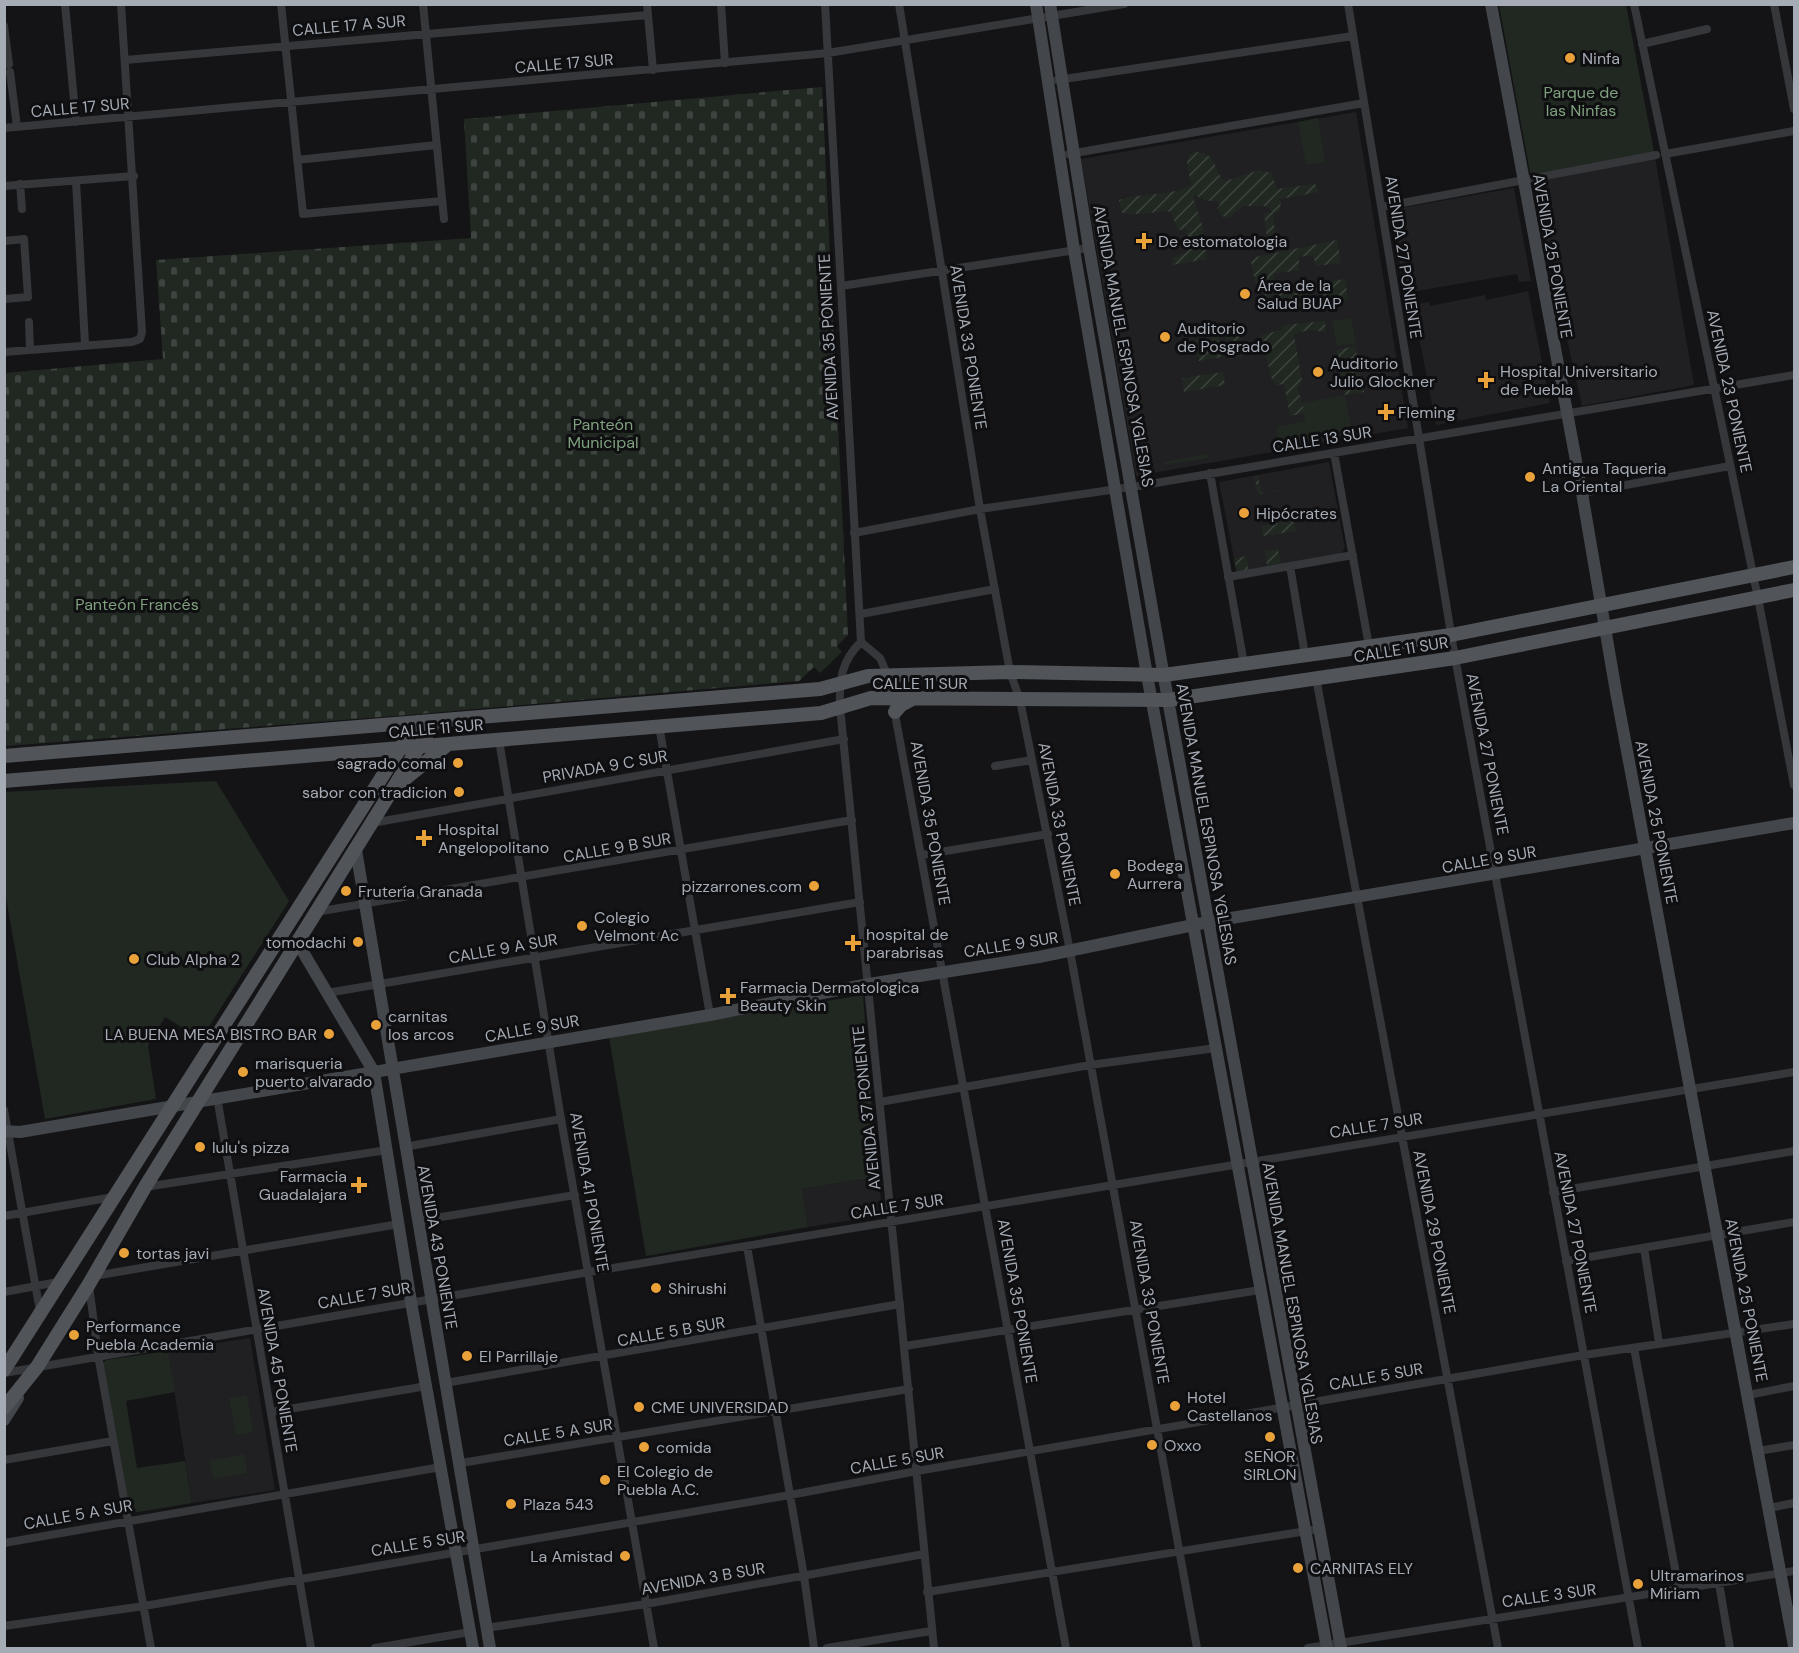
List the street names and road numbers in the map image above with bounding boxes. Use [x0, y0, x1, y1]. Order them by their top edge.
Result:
street label: CALLE 17 A SUR [291, 10, 407, 41]
street label: CALLE 17 SUR [514, 49, 614, 78]
street label: CALLE 17 SUR [30, 93, 130, 122]
street label: AVENIDA 25 PONIENTE [1528, 172, 1577, 340]
street label: AVENIDA 27 PONIENTE [1380, 174, 1427, 340]
street label: AVENIDA MANUEL ESPINOSA YGLESIAS [1088, 203, 1159, 489]
street label: AVENIDA 35 PONIENTE [814, 253, 843, 421]
street label: AVENIDA 33 PONIENTE [945, 263, 992, 431]
street label: AVENIDA 23 PONIENTE [1702, 308, 1757, 475]
street label: CALLE 13 SUR [1271, 421, 1373, 458]
street label: CALLE 11 SUR [1352, 632, 1450, 667]
street label: AVENIDA 27 PONIENTE [1461, 671, 1514, 837]
street label: CALLE 11 SUR [872, 673, 968, 694]
street label: AVENIDA MANUEL ESPINOSA YGLESIAS [1171, 681, 1242, 967]
street label: CALLE 11 SUR [388, 714, 485, 743]
street label: AVENIDA 25 PONIENTE [1630, 738, 1683, 906]
street label: AVENIDA 35 PONIENTE [906, 739, 955, 907]
street label: AVENIDA 33 PONIENTE [1033, 740, 1086, 908]
street label: PRIVADA 9 C SUR [541, 745, 669, 788]
street label: CALLE 9 B SUR [561, 828, 673, 867]
street label: CALLE 9 SUR [1440, 841, 1538, 878]
street label: CALLE 9 SUR [962, 927, 1060, 962]
street label: CALLE 9 A SUR [447, 929, 559, 968]
street label: CALLE 9 SUR [483, 1010, 581, 1047]
street label: AVENIDA 37 PONIENTE [847, 1025, 886, 1191]
street label: CALLE 7 SUR [1328, 1108, 1424, 1143]
street label: AVENIDA 41 PONIENTE [565, 1110, 614, 1274]
street label: AVENIDA 29 PONIENTE [1408, 1148, 1461, 1316]
street label: AVENIDA 27 PONIENTE [1549, 1149, 1602, 1315]
street label: AVENIDA MANUEL ESPINOSA YGLESIAS [1257, 1160, 1328, 1446]
street label: AVENIDA 43 PONIENTE [413, 1163, 462, 1331]
street label: CALLE 7 SUR [849, 1189, 945, 1224]
street label: AVENIDA 25 PONIENTE [1720, 1216, 1773, 1384]
street label: AVENIDA 35 PONIENTE [993, 1217, 1042, 1385]
street label: AVENIDA 33 PONIENTE [1125, 1218, 1174, 1386]
street label: CALLE 7 SUR [316, 1277, 412, 1314]
street label: AVENIDA 45 PONIENTE [253, 1286, 302, 1454]
street label: CALLE 5 B SUR [616, 1312, 727, 1351]
street label: CALLE 5 SUR [1327, 1358, 1425, 1395]
street label: CALLE 5 A SUR [502, 1414, 614, 1451]
street label: CALLE 5 SUR [848, 1442, 946, 1479]
street label: CALLE 5 A SUR [22, 1495, 134, 1534]
street label: CALLE 5 SUR [369, 1526, 467, 1561]
street label: AVENIDA 3 B SUR [639, 1557, 767, 1600]
street label: CALLE 3 SUR [1501, 1578, 1598, 1613]

